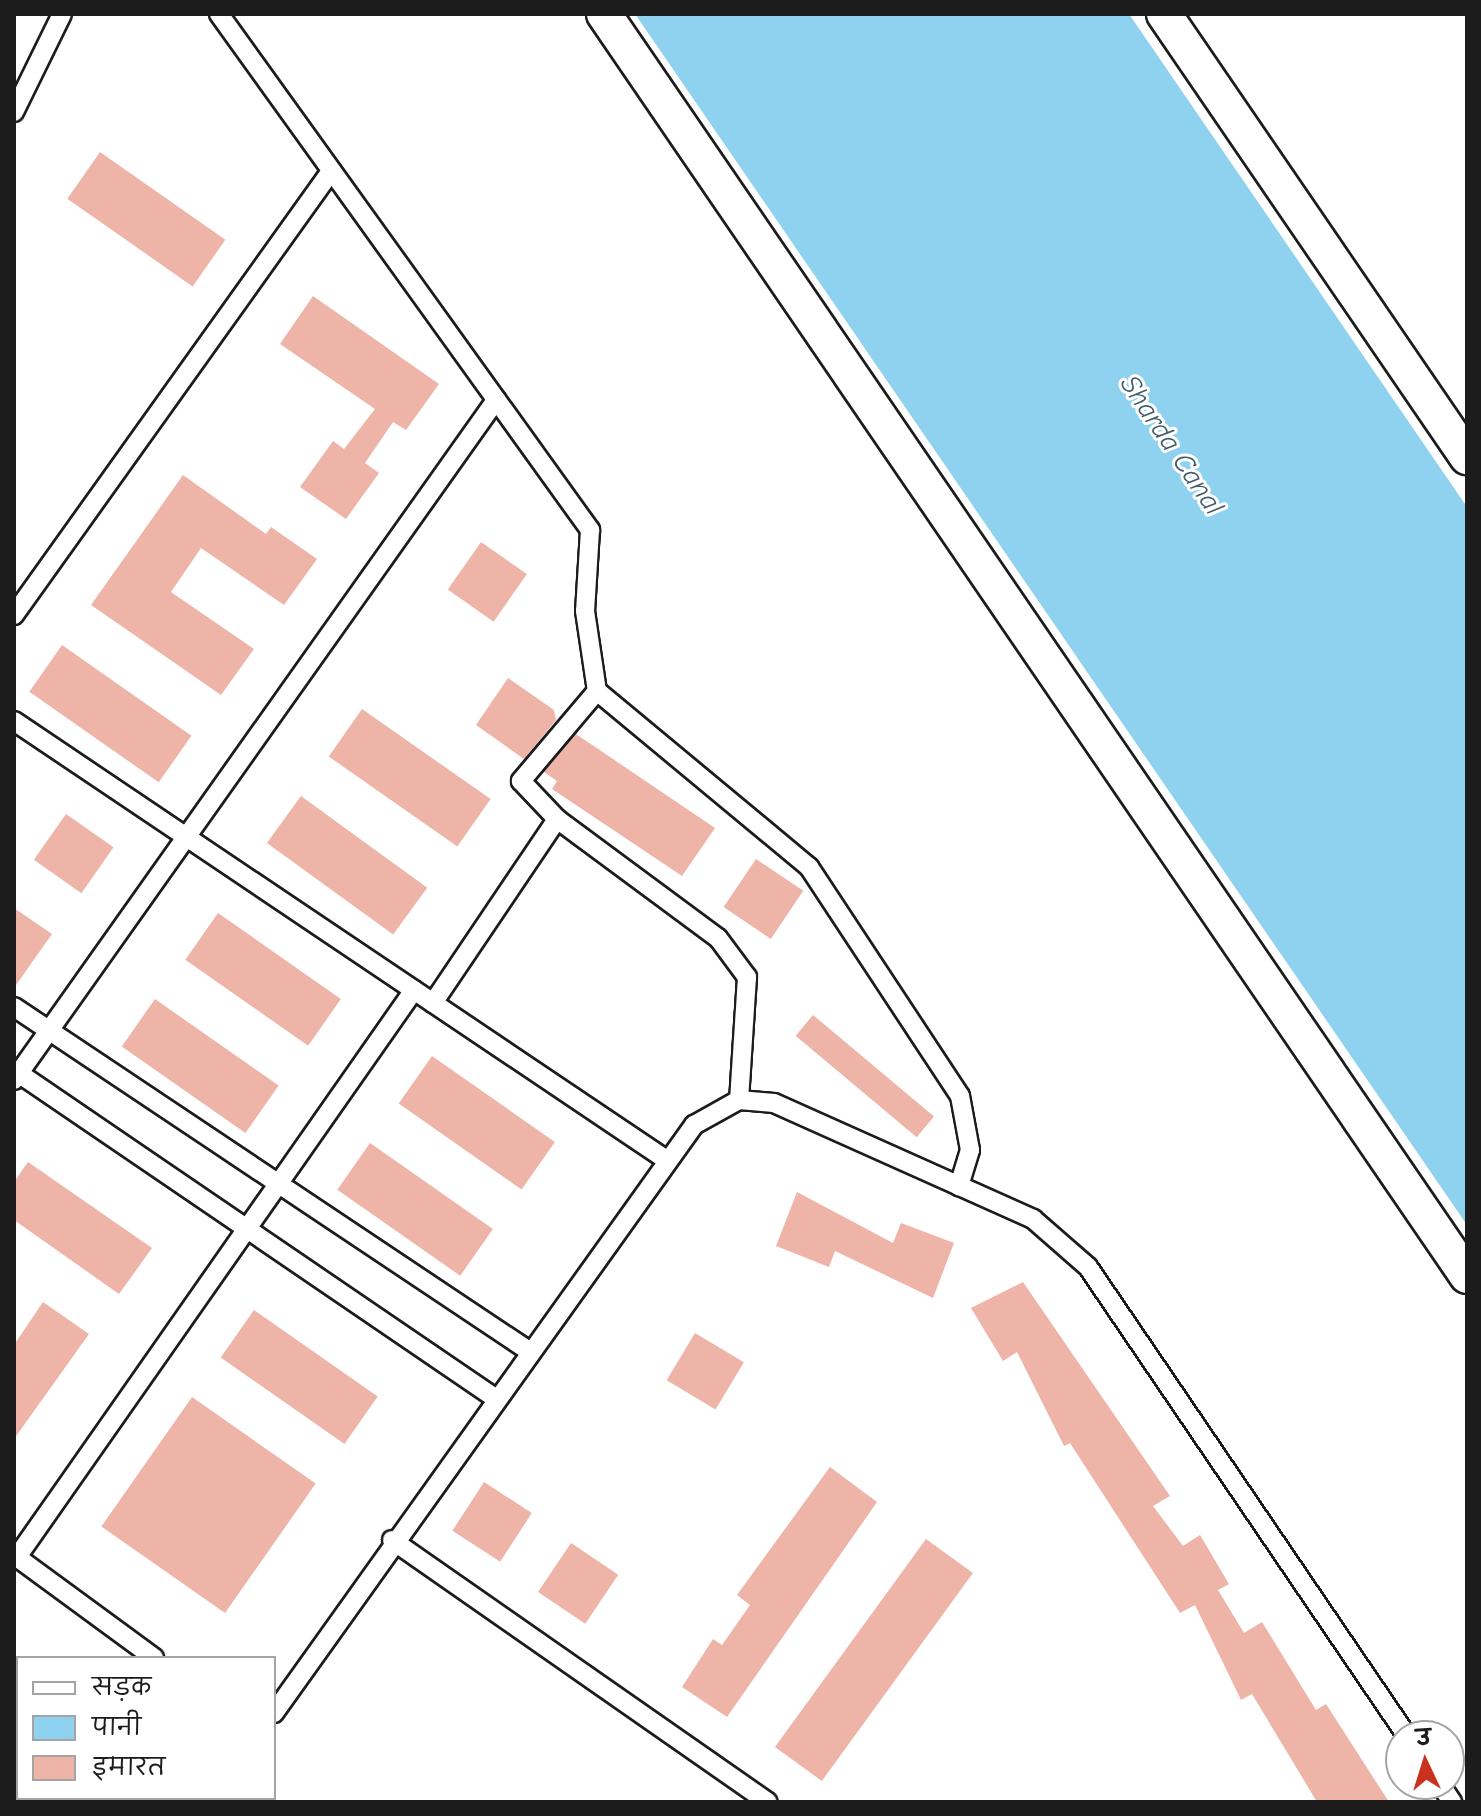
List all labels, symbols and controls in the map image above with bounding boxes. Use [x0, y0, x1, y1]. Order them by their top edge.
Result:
water label: Sharda Canal [1113, 369, 1231, 521]
legend [16, 1656, 276, 1800]
text: सड़क [92, 1673, 151, 1701]
text: पानी [92, 1713, 141, 1741]
north arrow [1385, 1720, 1465, 1800]
text: उ [1415, 1725, 1432, 1752]
text: इमारत [92, 1753, 165, 1781]

